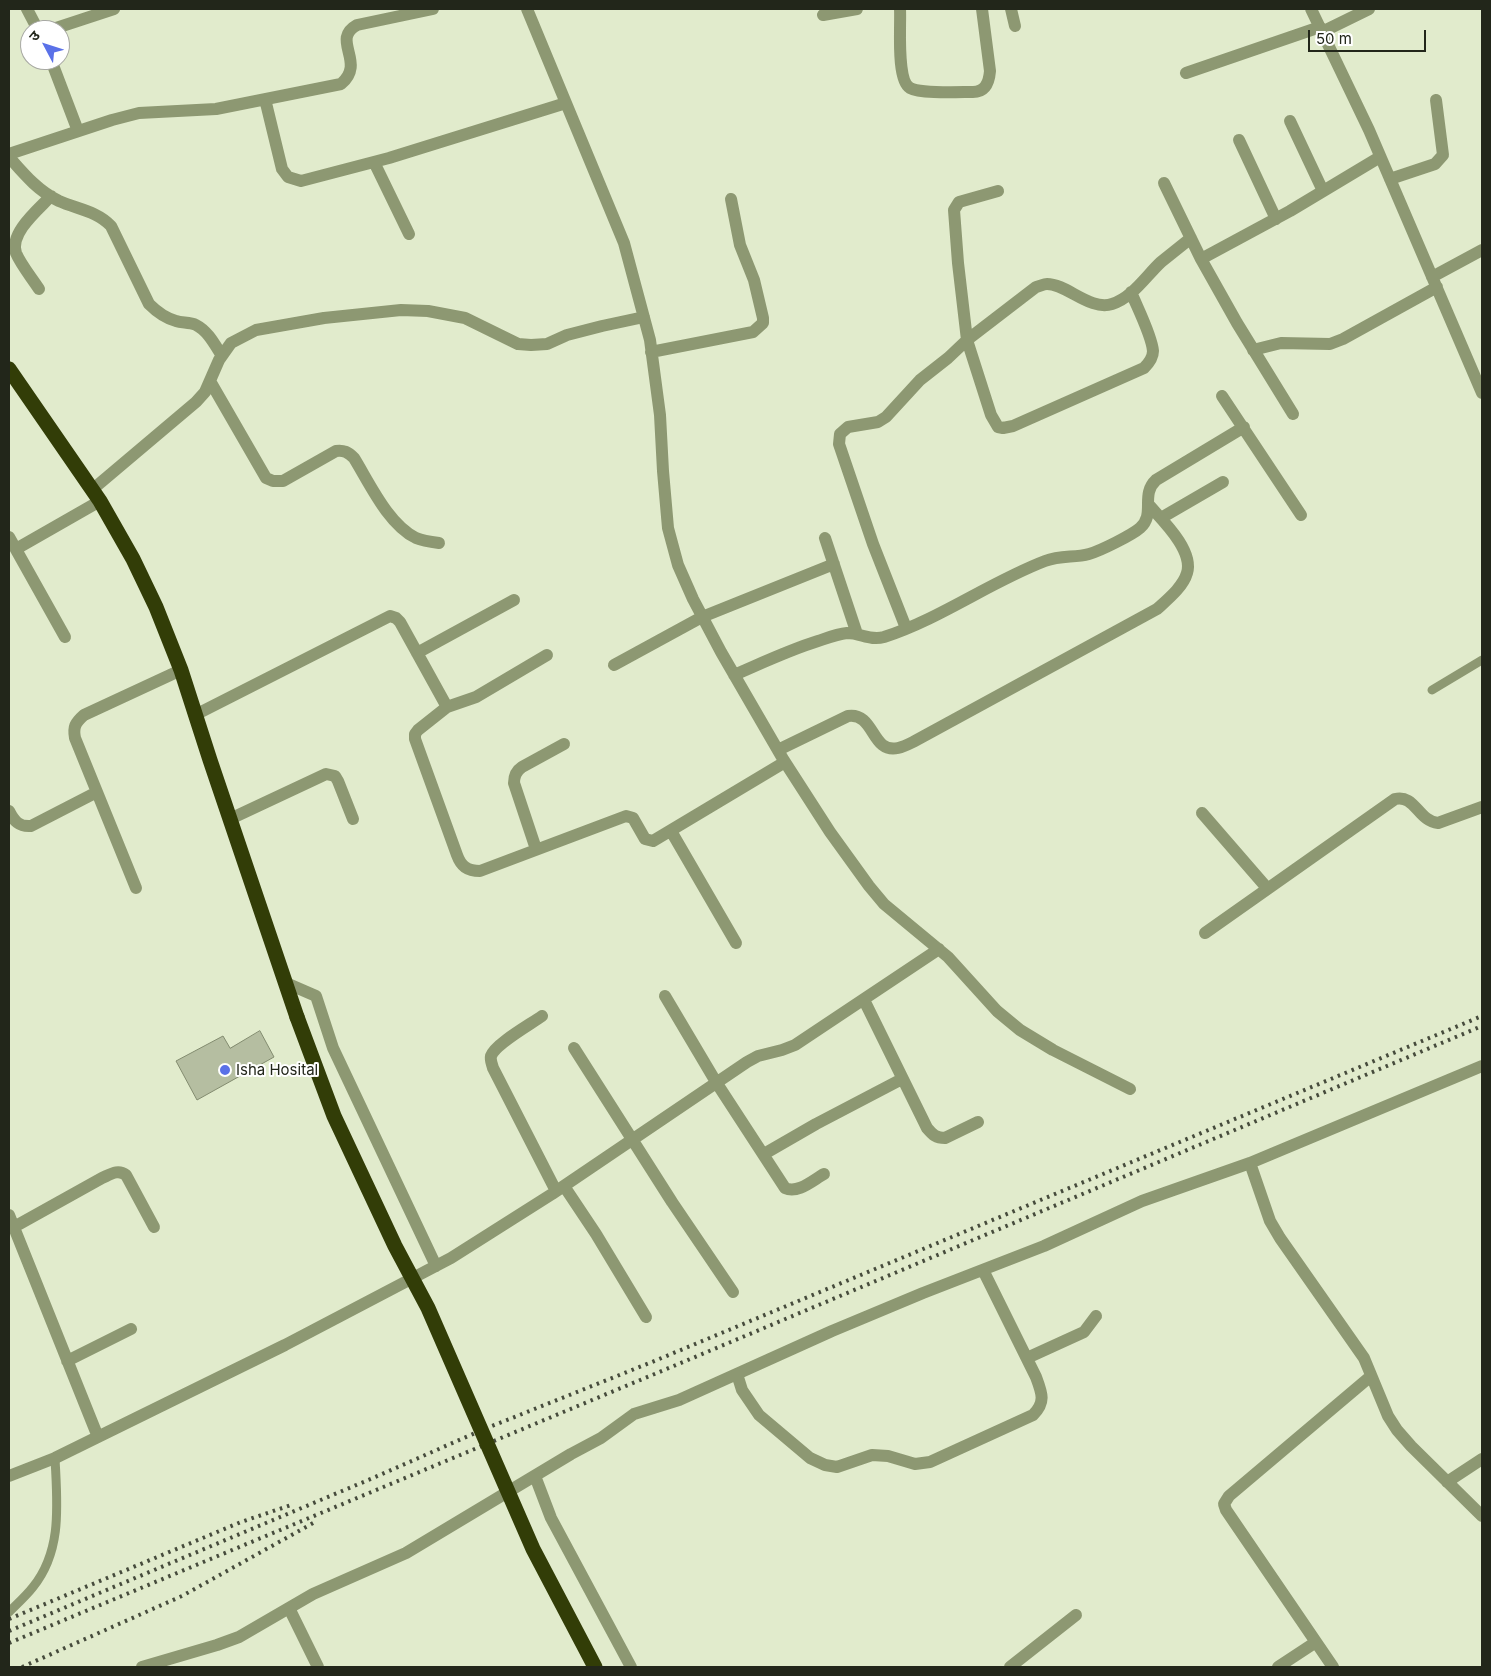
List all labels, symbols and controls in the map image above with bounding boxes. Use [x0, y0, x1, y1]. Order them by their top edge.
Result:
north arrow [20, 20, 70, 70]
scale bar [1311, 20, 1428, 52]
text: उ [25, 27, 43, 44]
text: 50 m [1316, 29, 1352, 48]
place label: Isha Hosital [236, 1061, 318, 1079]
marker: Isha Hosital [218, 1063, 232, 1077]

